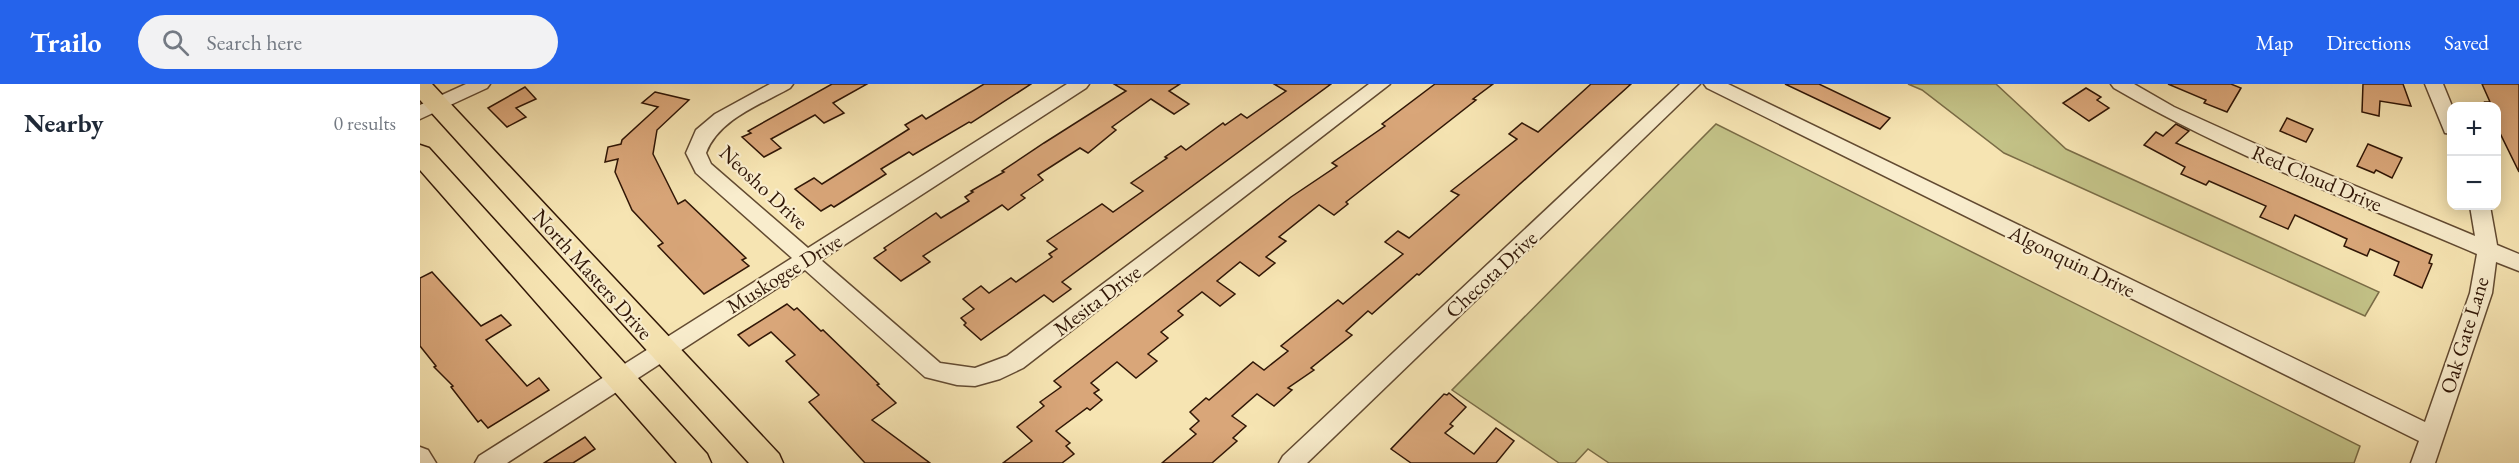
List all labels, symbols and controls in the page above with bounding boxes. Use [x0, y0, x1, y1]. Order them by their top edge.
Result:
search box [138, 15, 558, 69]
text: Trailo [30, 24, 102, 60]
icon: search [159, 26, 192, 59]
text: Search here [207, 28, 302, 57]
text: Map [2256, 29, 2293, 56]
text: Directions [2326, 29, 2411, 56]
text: Saved [2444, 29, 2489, 56]
map controls [2447, 102, 2501, 210]
button: + [2447, 102, 2501, 156]
text: Nearby [24, 106, 104, 140]
text: 0 results [333, 110, 396, 136]
street label: Red Cloud Drive [2248, 138, 2386, 218]
street label: Neosho Drive [714, 139, 814, 235]
button: − [2447, 156, 2501, 210]
street label: North Masters Drive [527, 203, 659, 345]
street label: Algonquin Drive [2003, 218, 2140, 303]
street label: Checota Drive [1439, 224, 1543, 324]
street label: Muskogee Drive [721, 227, 847, 319]
street label: Mesita Drive [1048, 258, 1146, 342]
street label: Oak Gate Lane [2433, 273, 2495, 397]

